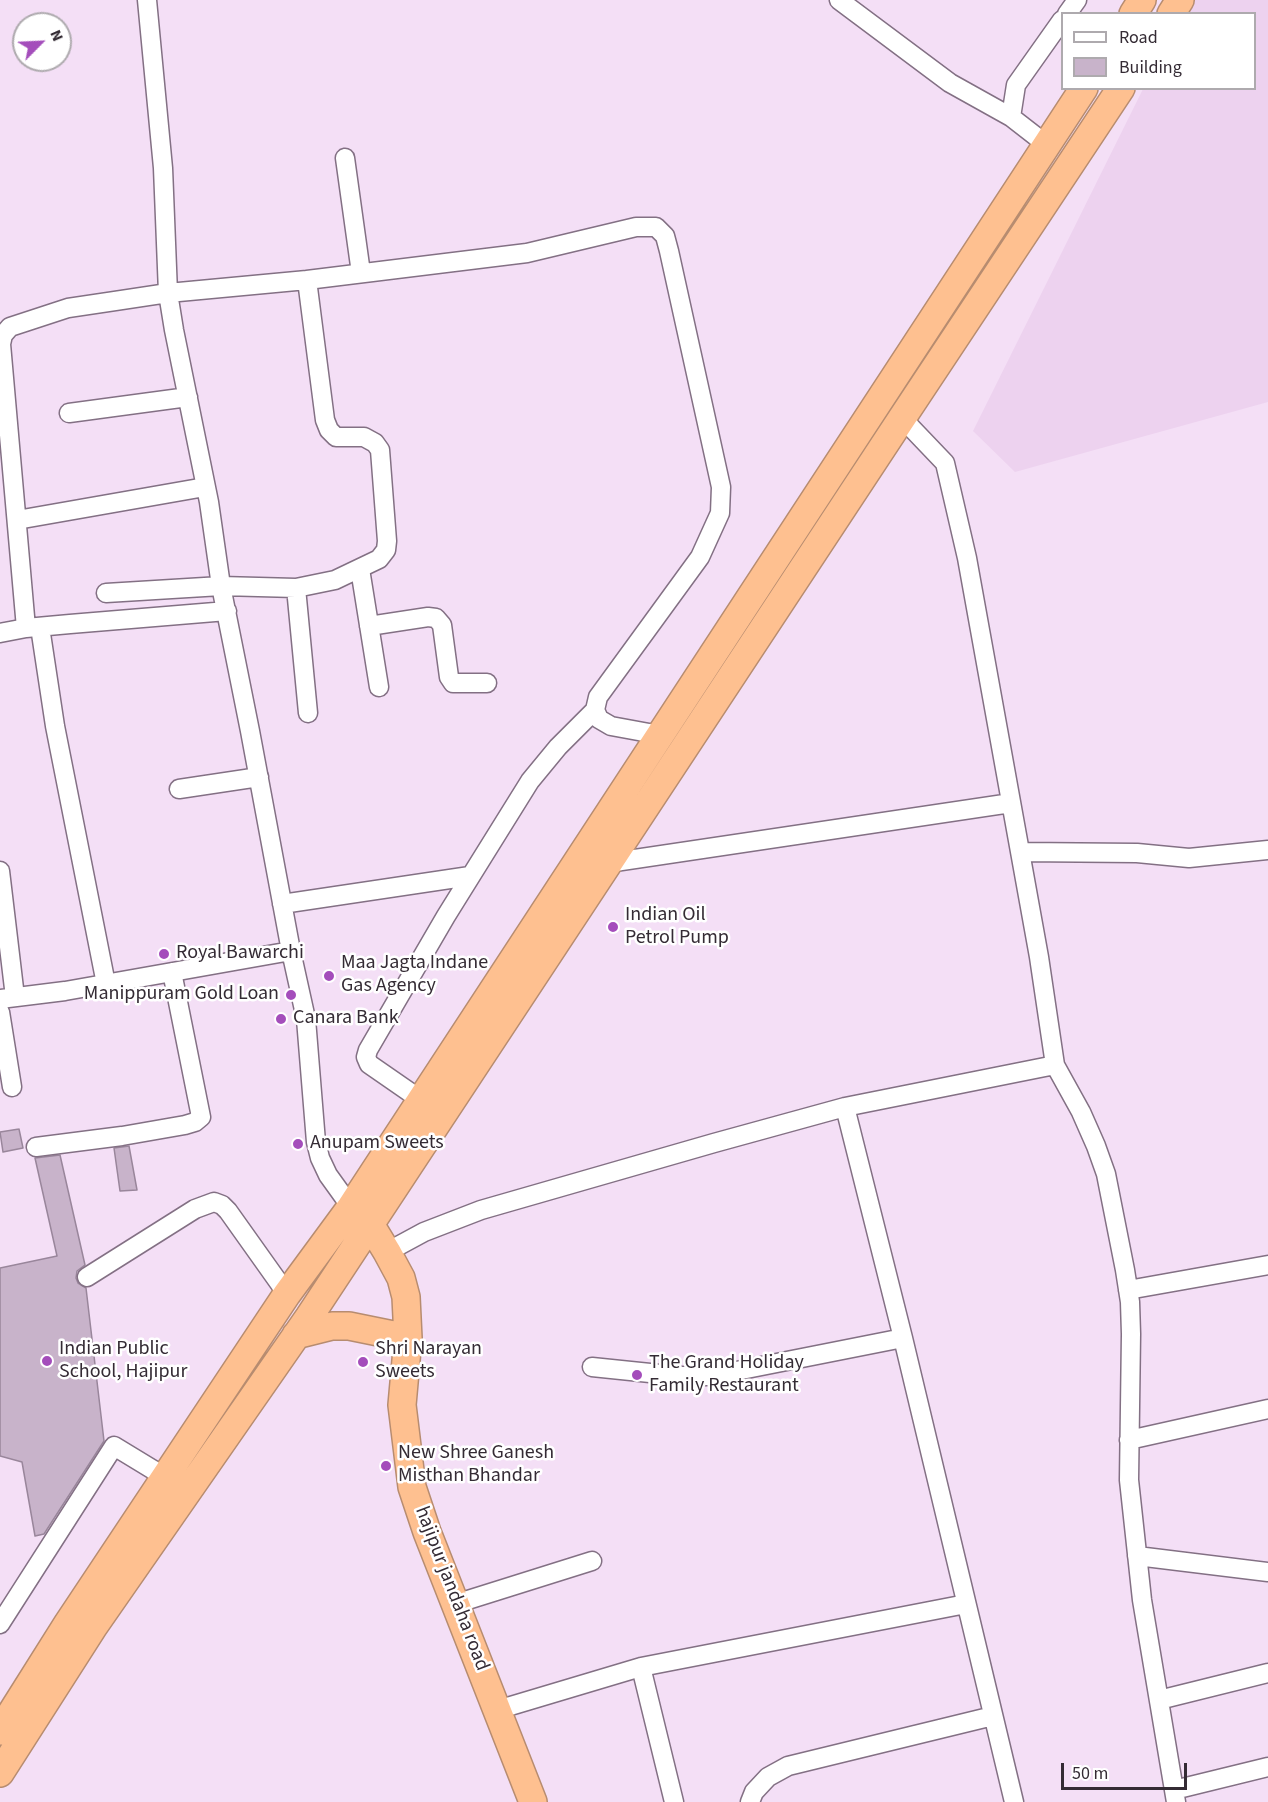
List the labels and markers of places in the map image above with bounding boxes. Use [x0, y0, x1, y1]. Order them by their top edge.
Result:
place label: Indian Oil Petrol Pump [625, 904, 729, 951]
marker: Indian Oil Petrol Pump [606, 920, 620, 934]
place label: Royal Bawarchi [176, 942, 304, 966]
marker: Royal Bawarchi [157, 947, 171, 961]
place label: Maa Jagta Indane Gas Agency [341, 952, 488, 999]
marker: Maa Jagta Indane Gas Agency [322, 969, 336, 983]
place label: Manippuram Gold Loan [84, 983, 279, 1007]
marker: Manippuram Gold Loan [284, 988, 298, 1002]
place label: Canara Bank [293, 1007, 399, 1031]
marker: Canara Bank [274, 1012, 288, 1026]
place label: Anupam Sweets [310, 1132, 444, 1156]
marker: Anupam Sweets [291, 1137, 305, 1151]
place label: Indian Public School, Hajipur [59, 1338, 187, 1385]
place label: Shri Narayan Sweets [375, 1338, 482, 1385]
place label: The Grand Holiday Family Restaurant [649, 1352, 804, 1399]
marker: Indian Public School, Hajipur [40, 1354, 54, 1368]
marker: Shri Narayan Sweets [356, 1355, 370, 1369]
marker: The Grand Holiday Family Restaurant [630, 1368, 644, 1382]
place label: New Shree Ganesh Misthan Bhandar [398, 1442, 554, 1489]
marker: New Shree Ganesh Misthan Bhandar [379, 1459, 393, 1473]

